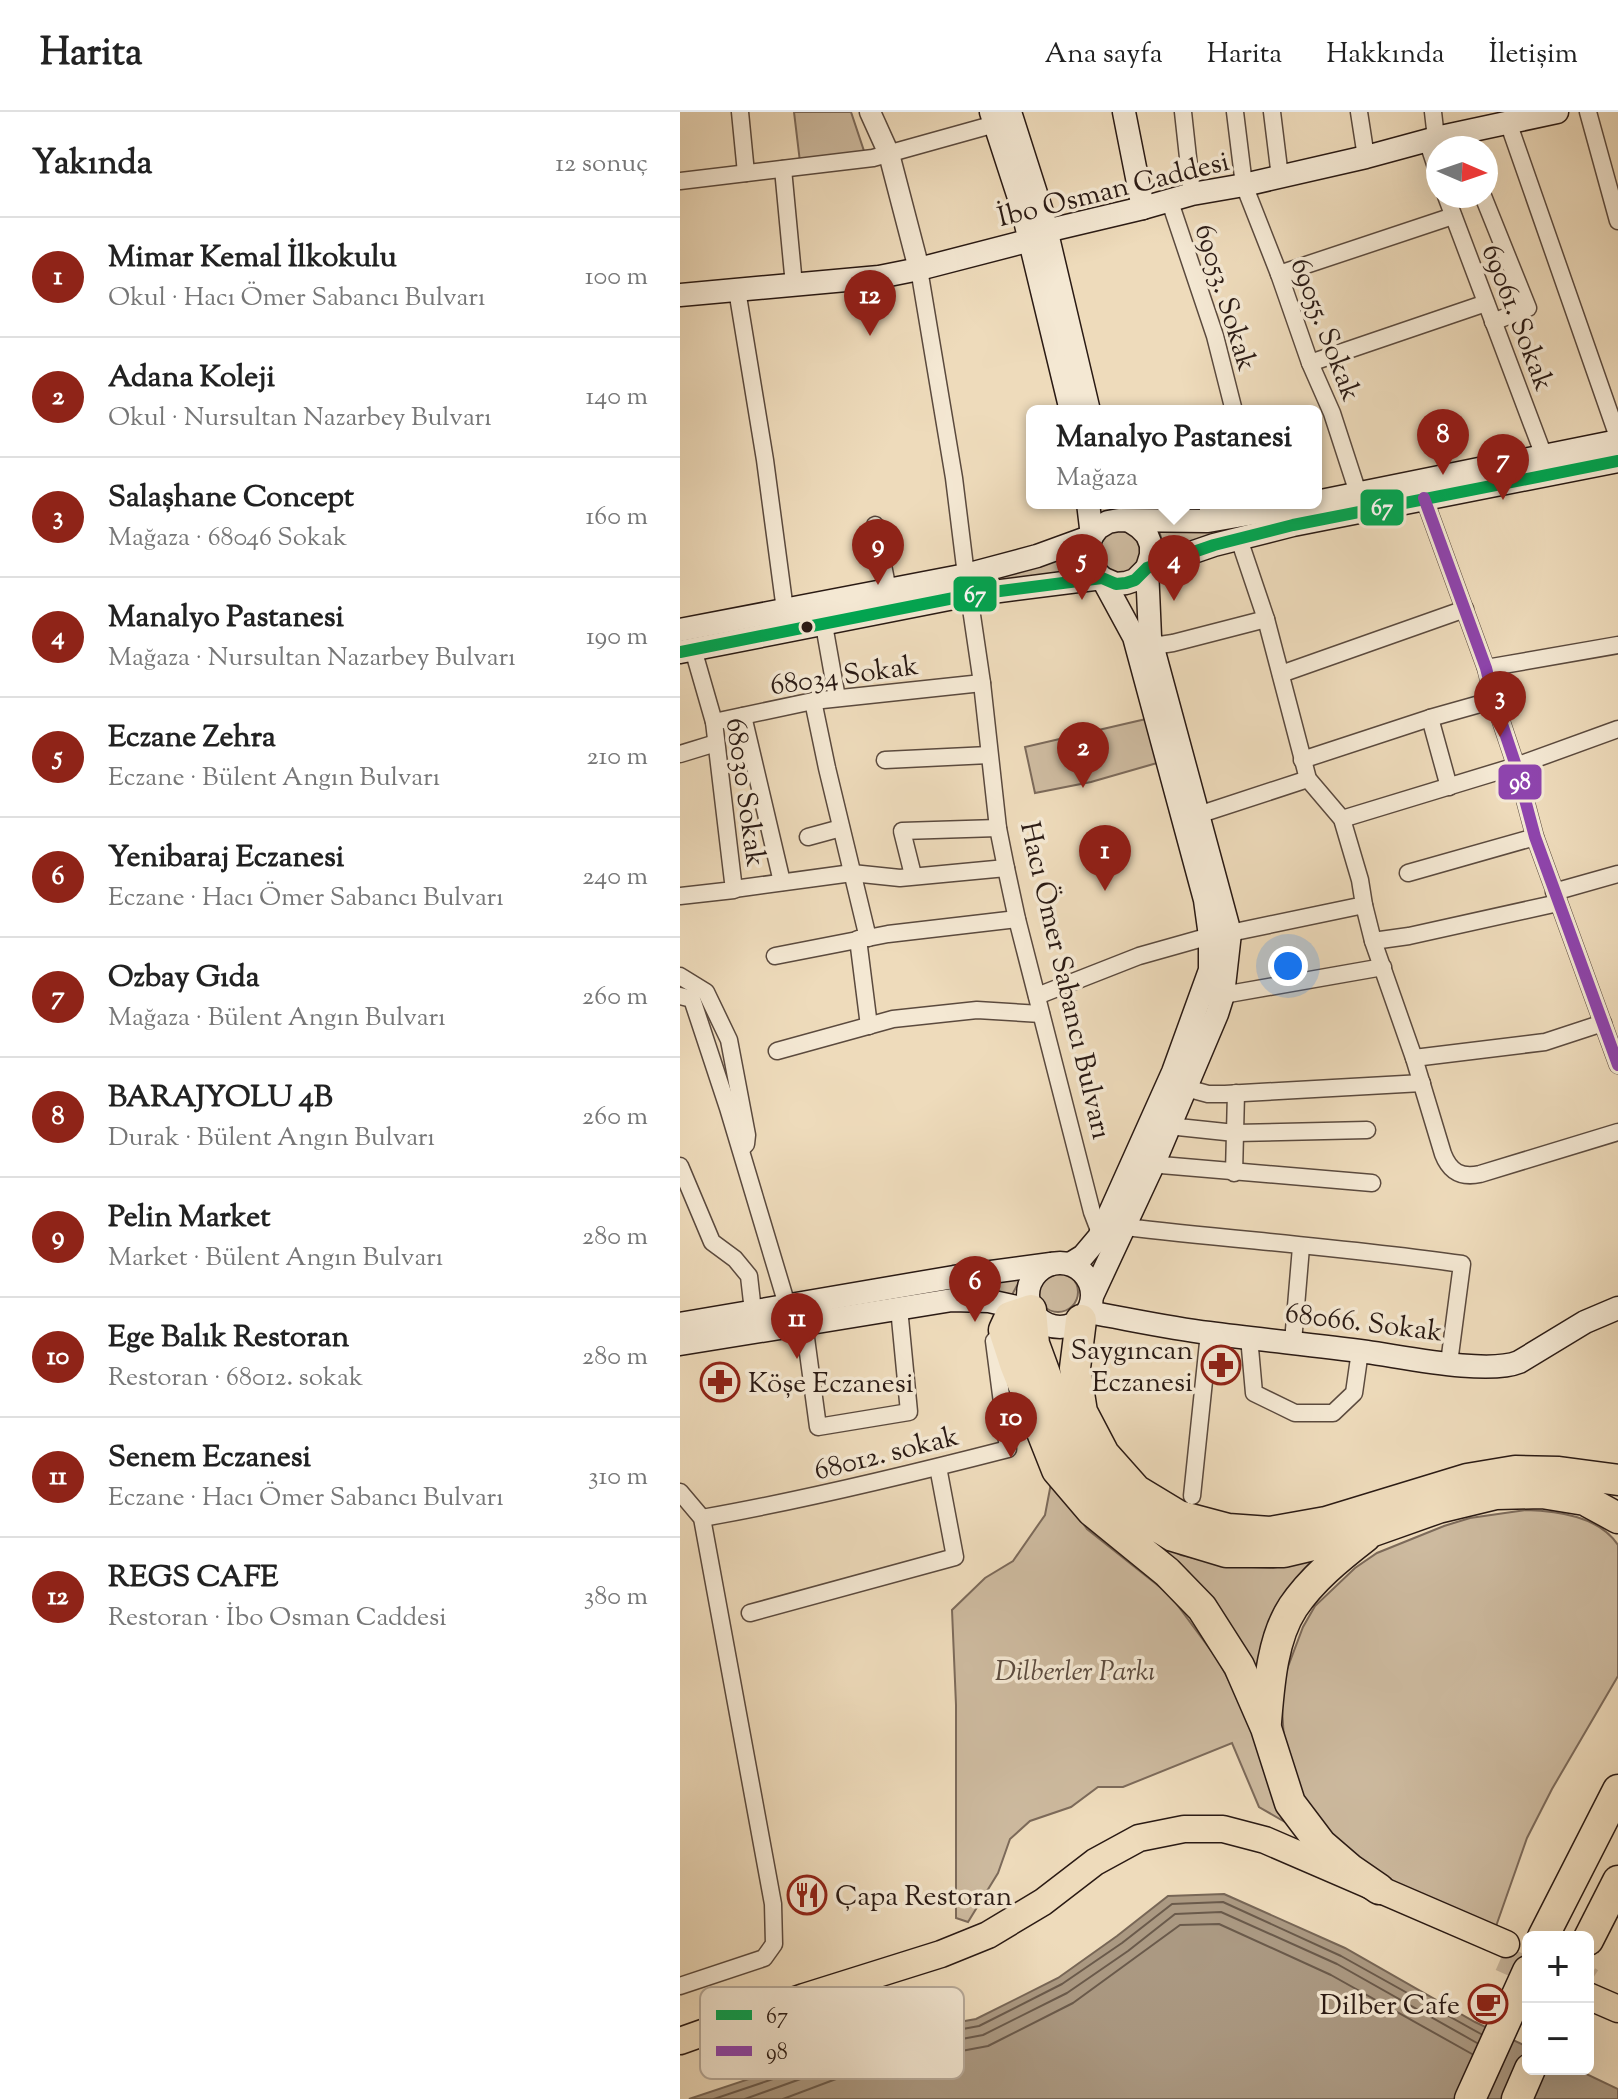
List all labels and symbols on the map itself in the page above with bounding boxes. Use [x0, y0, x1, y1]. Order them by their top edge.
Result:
north arrow [1426, 136, 1498, 208]
street label: İbo Osman Caddesi [994, 143, 1234, 239]
street label: 69053. Sokak [1183, 220, 1265, 376]
street label: 69061. Sokak [1470, 239, 1562, 397]
street label: 69055. Sokak [1279, 253, 1370, 407]
pin: 12 [844, 270, 896, 336]
pin: 8 [1417, 409, 1469, 475]
pin: 7 [1477, 434, 1529, 500]
line badge: 67 [1359, 488, 1405, 527]
text: 67 [1371, 494, 1394, 526]
pin: 9 [852, 519, 904, 585]
pin: 5 [1056, 534, 1108, 600]
pin: 4 [1148, 535, 1200, 601]
line badge: 67 [952, 575, 998, 613]
text: 67 [964, 581, 987, 613]
unlabelled marker [799, 619, 815, 635]
street label: 68034 Sokak [768, 647, 921, 707]
pin: 3 [1474, 671, 1526, 737]
street label: 68030 Sokak [714, 715, 774, 869]
pin: 2 [1057, 722, 1109, 788]
line badge: 98 [1497, 763, 1543, 801]
text: 98 [1509, 768, 1531, 800]
street label: Hacı Ömer Sabancı Bulvarı [1008, 818, 1120, 1143]
pin: 1 [1079, 825, 1131, 891]
your location [1268, 946, 1308, 986]
pin: 6 [949, 1256, 1001, 1322]
pin: 11 [771, 1293, 823, 1359]
street label: 68066. Sokak [1283, 1294, 1445, 1353]
place label: Saygıncan Eczanesi [1070, 1332, 1193, 1404]
pharmacy icon: Saygıncan Eczanesi [1200, 1344, 1242, 1386]
pharmacy icon: Köşe Eczanesi [699, 1361, 741, 1403]
place label: Köşe Eczanesi [748, 1365, 914, 1405]
pin: 10 [985, 1392, 1037, 1458]
street label: 68012. sokak [810, 1418, 963, 1492]
park label: Dilberler Parkı [995, 1653, 1155, 1693]
restaurant icon: Çapa Restoran [786, 1874, 828, 1916]
place label: Çapa Restoran [835, 1878, 1012, 1918]
cafe icon: Dilber Cafe [1467, 1983, 1509, 2025]
legend [700, 1987, 964, 2079]
place label: Dilber Cafe [1320, 1987, 1460, 2027]
text: 67 [766, 2002, 788, 2034]
text: 98 [766, 2038, 788, 2070]

